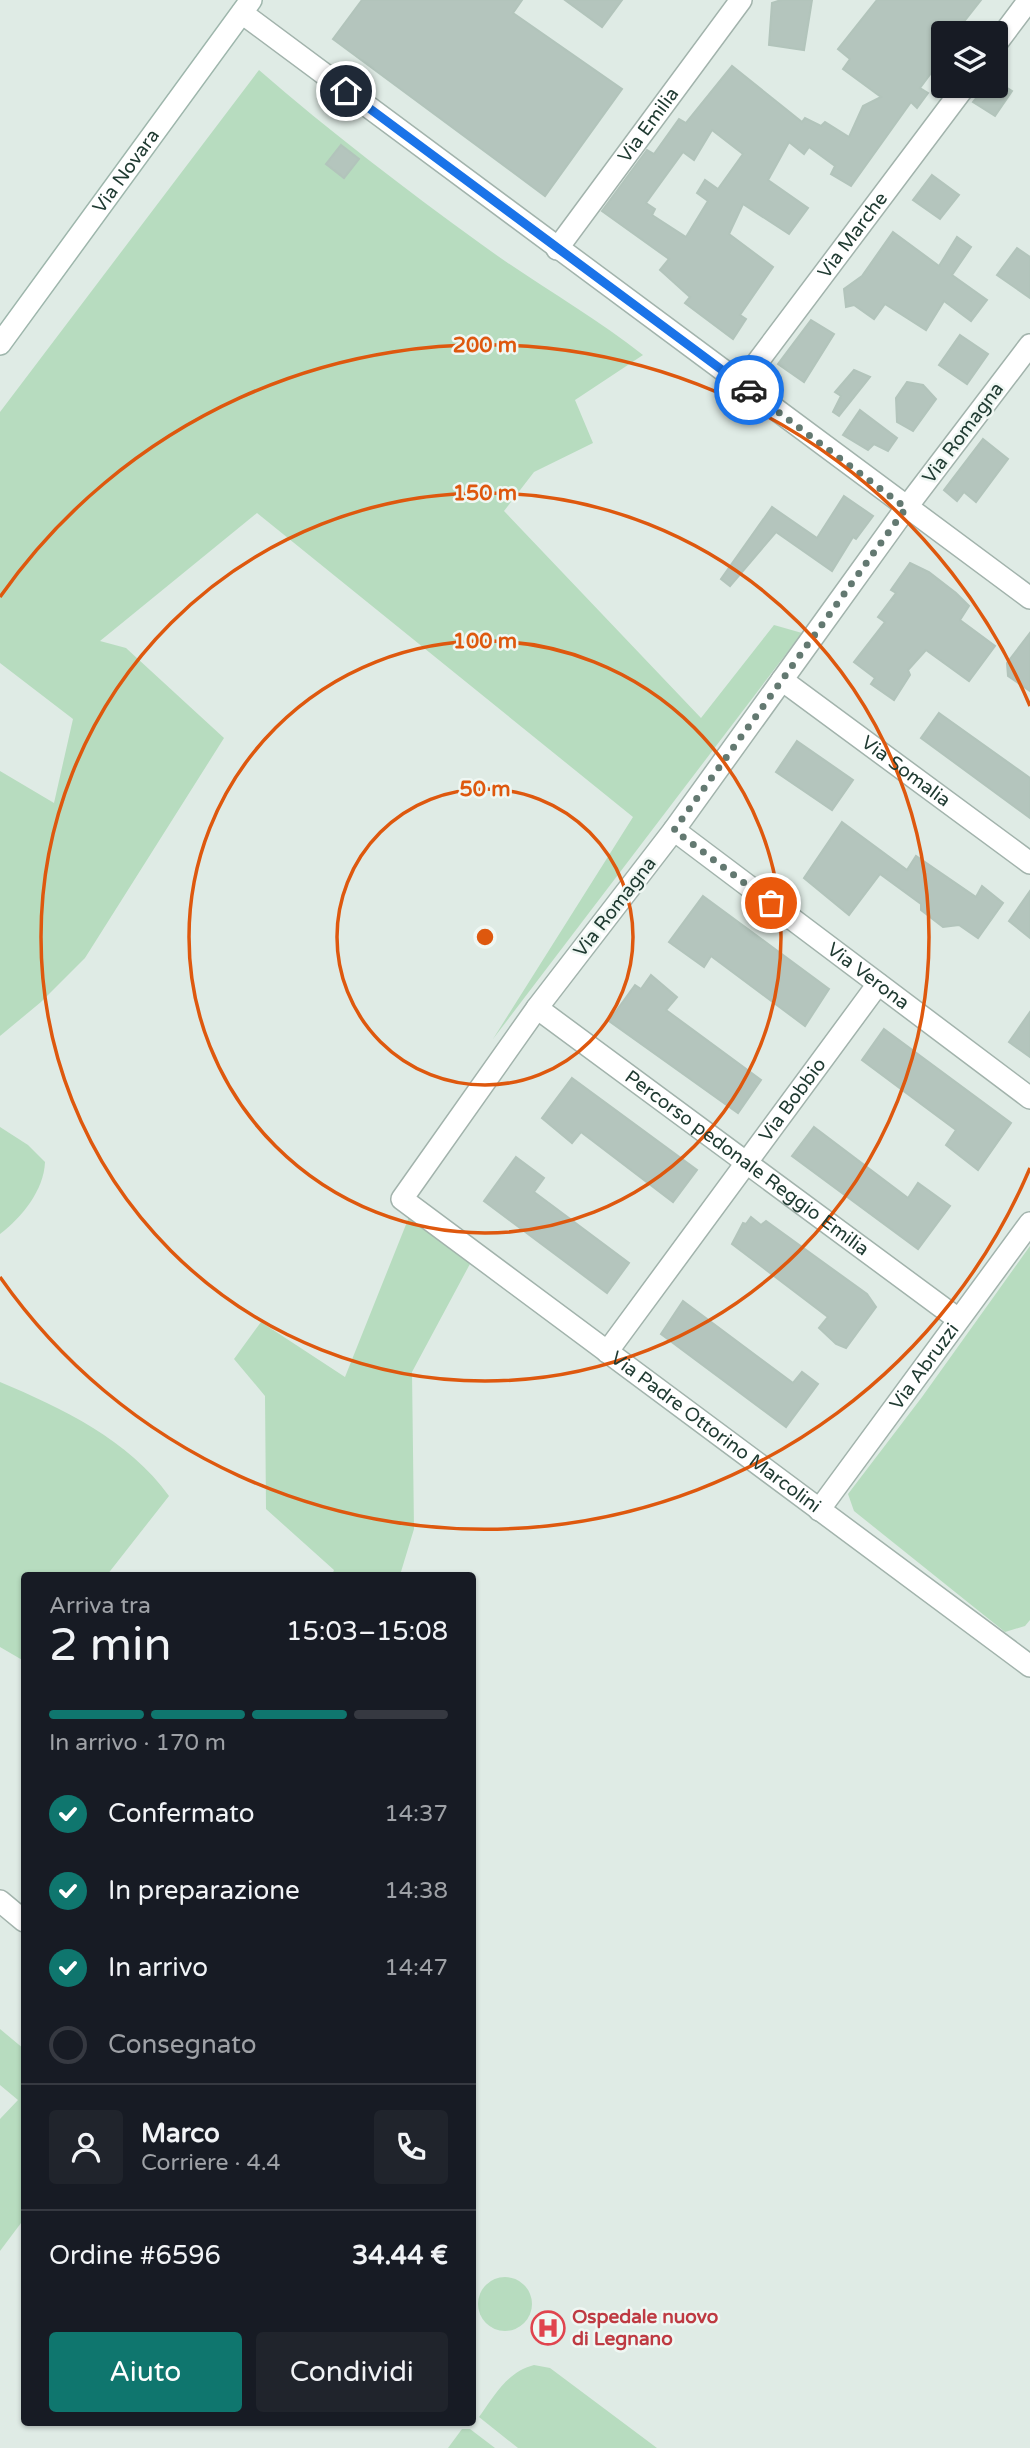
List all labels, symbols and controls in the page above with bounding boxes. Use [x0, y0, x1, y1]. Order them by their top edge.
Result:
map controls [931, 21, 1008, 98]
button: layers [931, 21, 1008, 98]
pin [316, 61, 376, 121]
icon: home [327, 72, 365, 110]
street label: Via Emilia [614, 83, 683, 167]
street label: Via Novara [88, 125, 164, 217]
street label: Via Marche [813, 188, 892, 283]
text: 200 m [453, 333, 517, 358]
courier [714, 355, 784, 425]
icon: car [730, 371, 768, 409]
street label: Via Romagna [918, 378, 1008, 488]
text: 150 m [453, 481, 517, 506]
text: 100 m [453, 629, 517, 654]
street label: Via Somalia [857, 731, 955, 811]
text: 50 m [459, 777, 511, 802]
street label: Via Romagna [569, 853, 661, 961]
pin [741, 873, 801, 933]
icon: bag [752, 884, 790, 922]
centre of rings [473, 925, 497, 949]
street label: Via Verona [823, 938, 914, 1014]
street label: Via Bobbio [755, 1054, 831, 1146]
street label: Percorso pedonale Reggio Emilia [621, 1066, 873, 1260]
street label: Via Abruzzi [885, 1319, 963, 1414]
street label: Via Padre Ottorino Marcolini [606, 1347, 825, 1517]
text: Arriva tra [49, 1592, 151, 1620]
text: 15:03–15:08 [286, 1616, 448, 1647]
text: 2 min [49, 1618, 172, 1673]
text: In arrivo · 170 m [49, 1729, 226, 1757]
icon: check [49, 1795, 87, 1833]
text: Confermato [108, 1798, 255, 1829]
text: 14:37 [384, 1800, 448, 1828]
icon: check [49, 1872, 87, 1910]
text: In preparazione [108, 1875, 300, 1906]
text: 14:38 [384, 1877, 448, 1905]
icon: check [49, 1949, 87, 1987]
text: In arrivo [108, 1952, 208, 1983]
text: 14:47 [384, 1954, 448, 1982]
text: Consegnato [108, 2029, 257, 2060]
button: person [49, 2110, 123, 2184]
button: phone [374, 2110, 448, 2184]
text: Marco [141, 2118, 220, 2149]
text: Corriere · 4.4 [141, 2149, 281, 2177]
text: Ordine #6596 [49, 2240, 221, 2271]
text: 34.44 € [352, 2240, 448, 2271]
place label: Ospedale nuovo di Legnano [572, 2306, 718, 2351]
hospital icon: Ospedale nuovo di Legnano [529, 2309, 567, 2347]
button: Aiuto [49, 2332, 242, 2412]
button: Condividi [256, 2332, 448, 2412]

